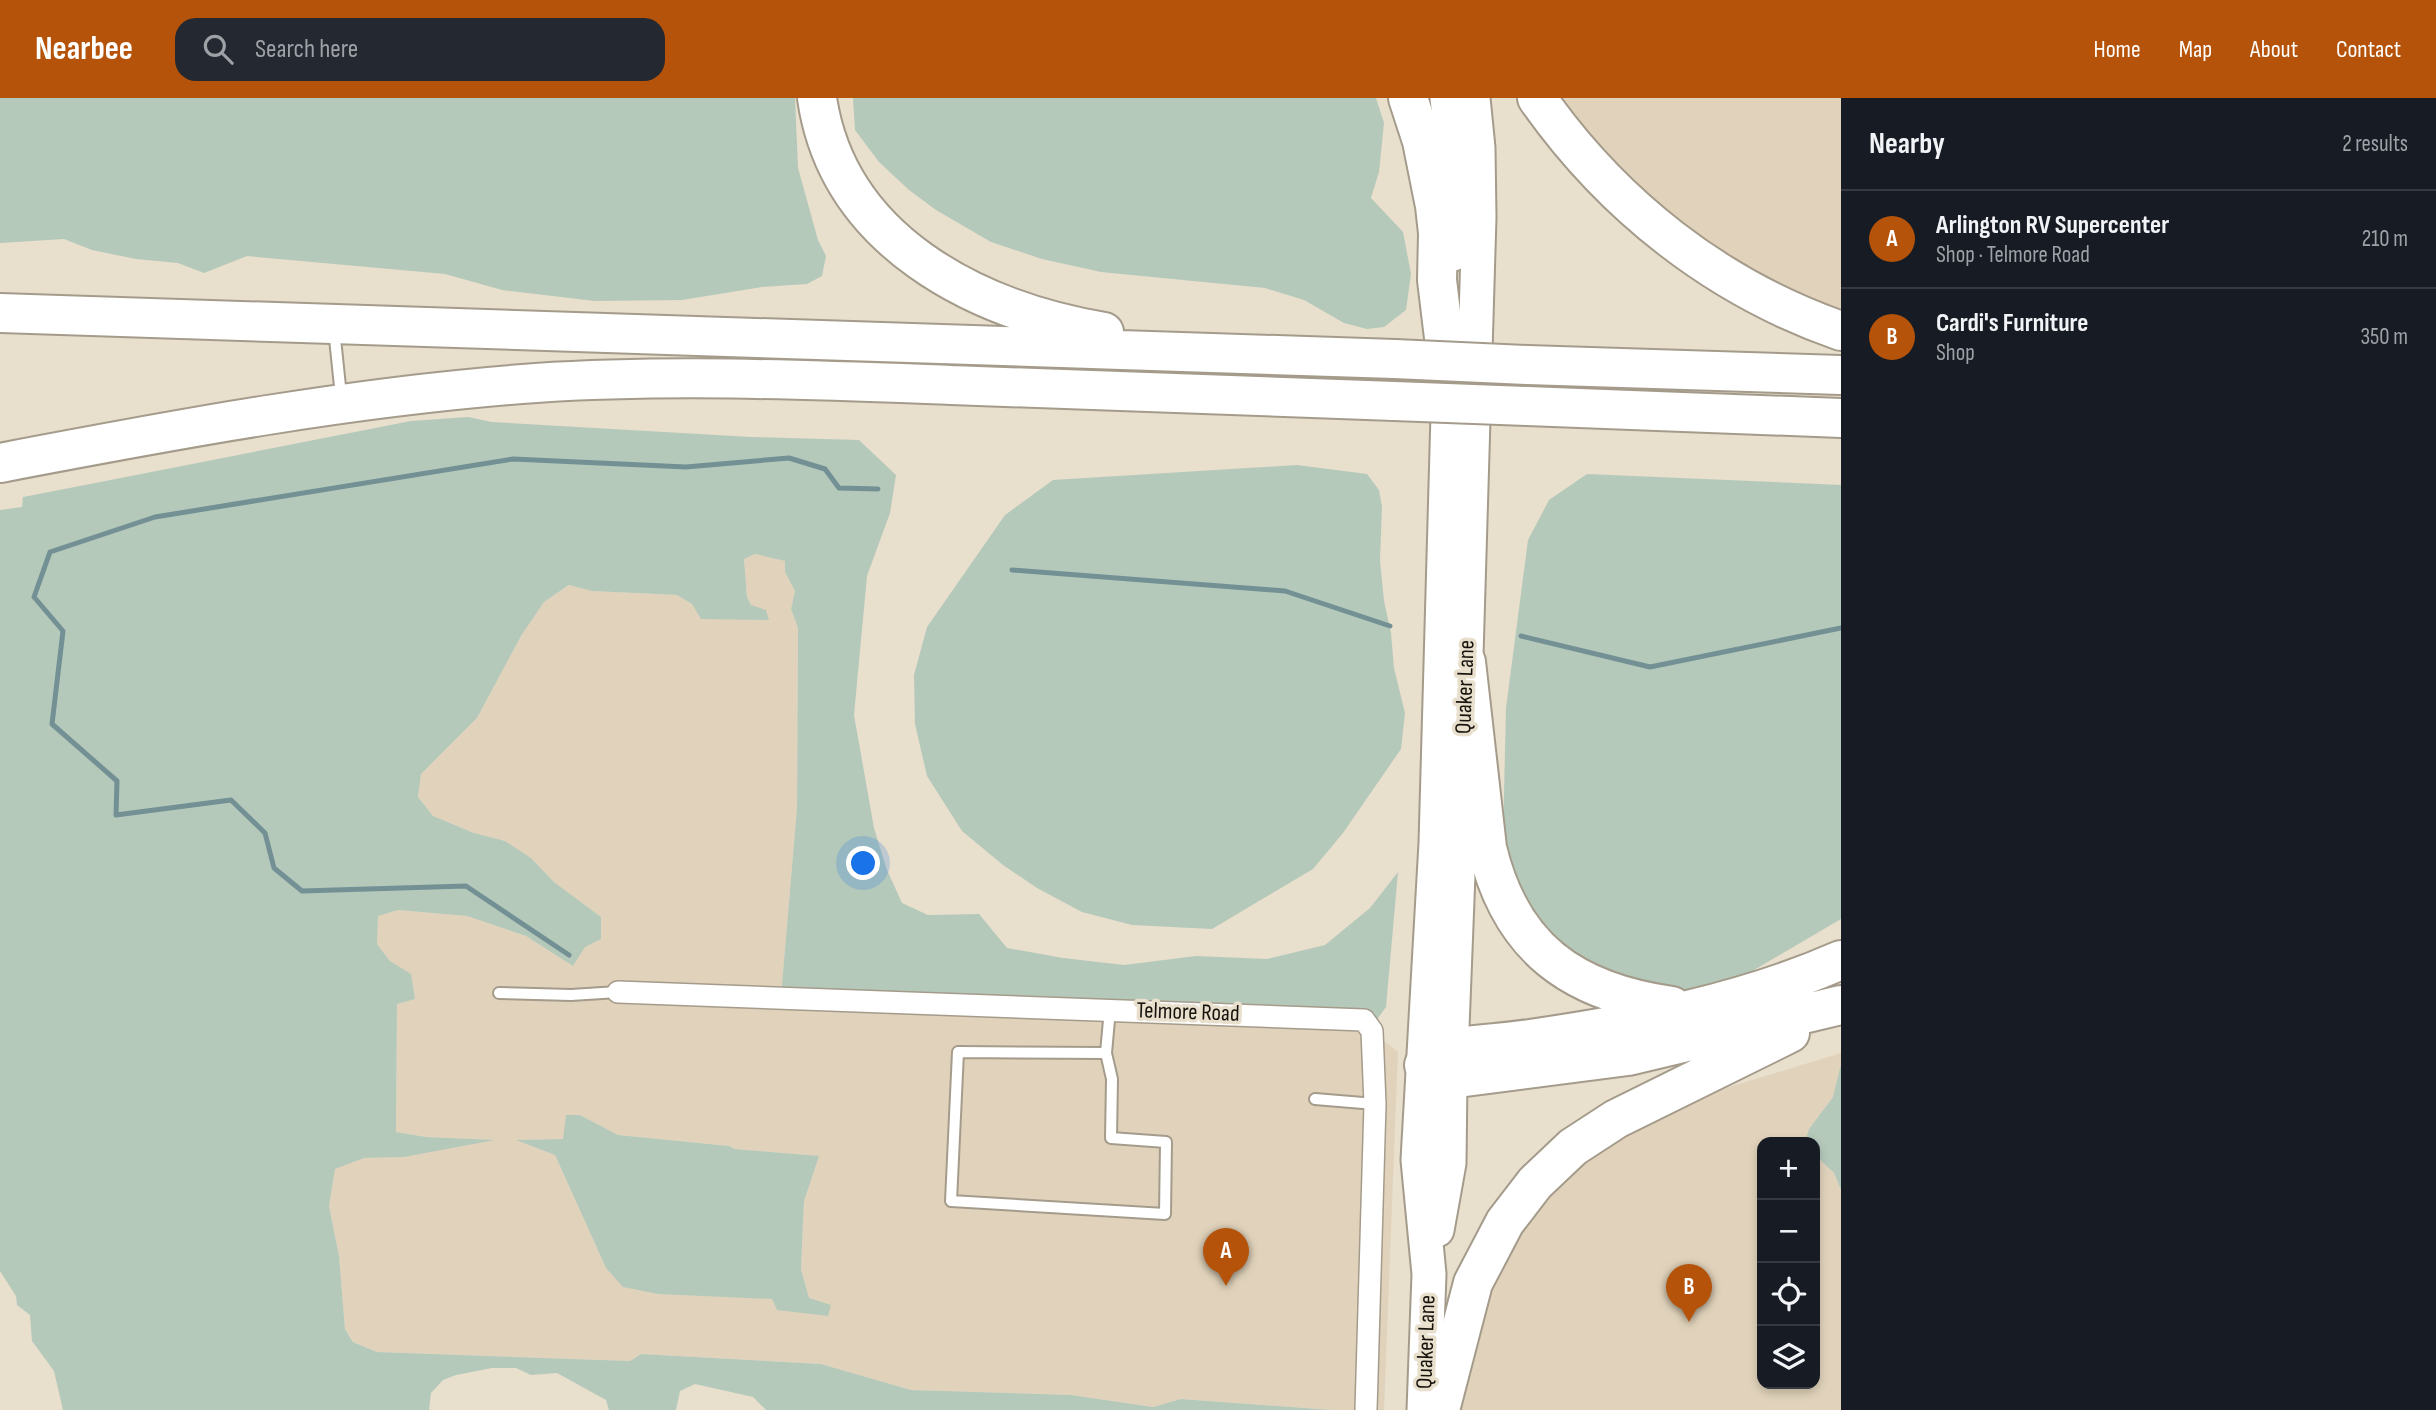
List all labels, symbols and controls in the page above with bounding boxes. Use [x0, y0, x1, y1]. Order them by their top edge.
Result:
search box [175, 18, 665, 81]
text: Nearbee [35, 29, 133, 69]
icon: search [199, 30, 237, 68]
text: Search here [255, 34, 358, 65]
text: Home [2093, 35, 2141, 64]
text: Map [2179, 35, 2212, 64]
text: About [2250, 35, 2298, 64]
text: Contact [2336, 35, 2401, 64]
text: Nearby [1869, 126, 1945, 162]
text: 2 results [2342, 130, 2408, 158]
text: Arlington RV Supercenter [1936, 210, 2169, 241]
text: A [1887, 225, 1897, 253]
text: 210 m [2362, 225, 2408, 253]
text: Shop · Telmore Road [1936, 241, 2090, 269]
text: Cardi's Furniture [1936, 308, 2088, 339]
text: B [1887, 323, 1897, 351]
text: 350 m [2360, 323, 2408, 351]
text: Shop [1936, 339, 1975, 367]
street label: Quaker Lane [1449, 639, 1481, 735]
your location [846, 846, 880, 880]
street label: Telmore Road [1136, 996, 1240, 1028]
map controls [1757, 1137, 1820, 1389]
button: + [1757, 1137, 1820, 1200]
button: − [1757, 1200, 1820, 1263]
pin: A [1203, 1228, 1249, 1286]
button: locate [1757, 1263, 1820, 1326]
pin: B [1666, 1264, 1712, 1322]
street label: Quaker Lane [1410, 1294, 1442, 1390]
button: layers [1757, 1326, 1820, 1389]

